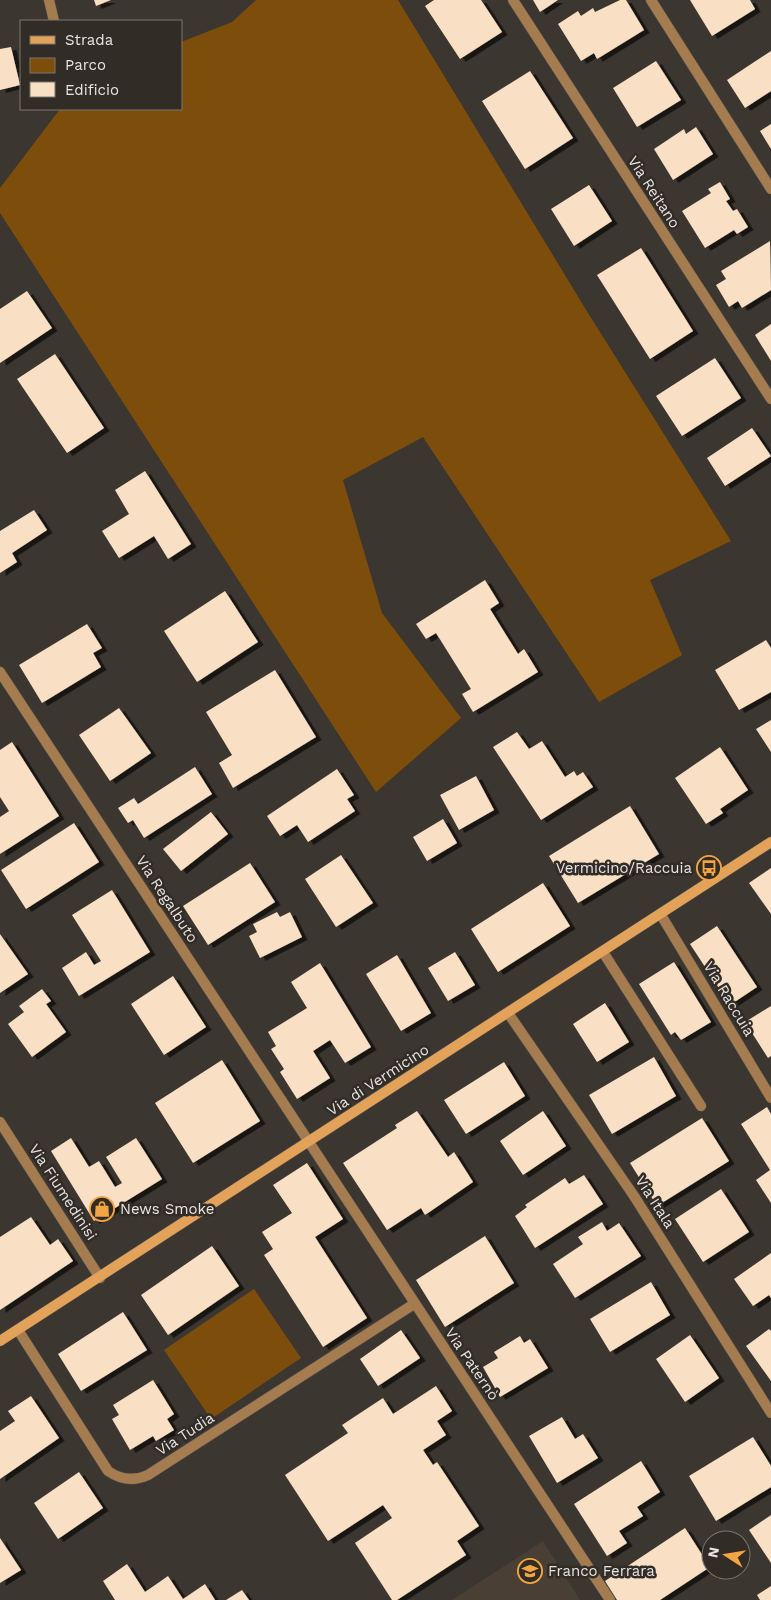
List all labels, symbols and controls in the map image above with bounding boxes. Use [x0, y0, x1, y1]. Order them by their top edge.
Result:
legend [20, 20, 182, 110]
text: Strada [65, 31, 114, 49]
text: Parco [65, 56, 106, 74]
text: Edificio [65, 81, 119, 99]
street label: Via Reitano [624, 153, 684, 231]
street label: Via Regalbuto [132, 852, 202, 946]
bus stop icon: Vermicino/Raccuia [696, 855, 722, 881]
place label: Vermicino/Raccuia [556, 859, 692, 877]
street label: Via Raccuia [700, 958, 759, 1040]
street label: Via di Vermicino [324, 1040, 432, 1120]
street label: Via Fiumedinisi [25, 1141, 101, 1243]
street label: Via Itala [631, 1172, 679, 1232]
shop icon: News Smoke [89, 1196, 115, 1222]
place label: News Smoke [120, 1200, 215, 1218]
street label: Via Paternò [441, 1324, 503, 1404]
street label: Via Tudia [153, 1408, 218, 1459]
north arrow [701, 1530, 751, 1580]
text: N [704, 1546, 722, 1559]
school or university icon: Franco Ferrara [517, 1558, 543, 1584]
place label: Franco Ferrara [548, 1562, 655, 1580]

